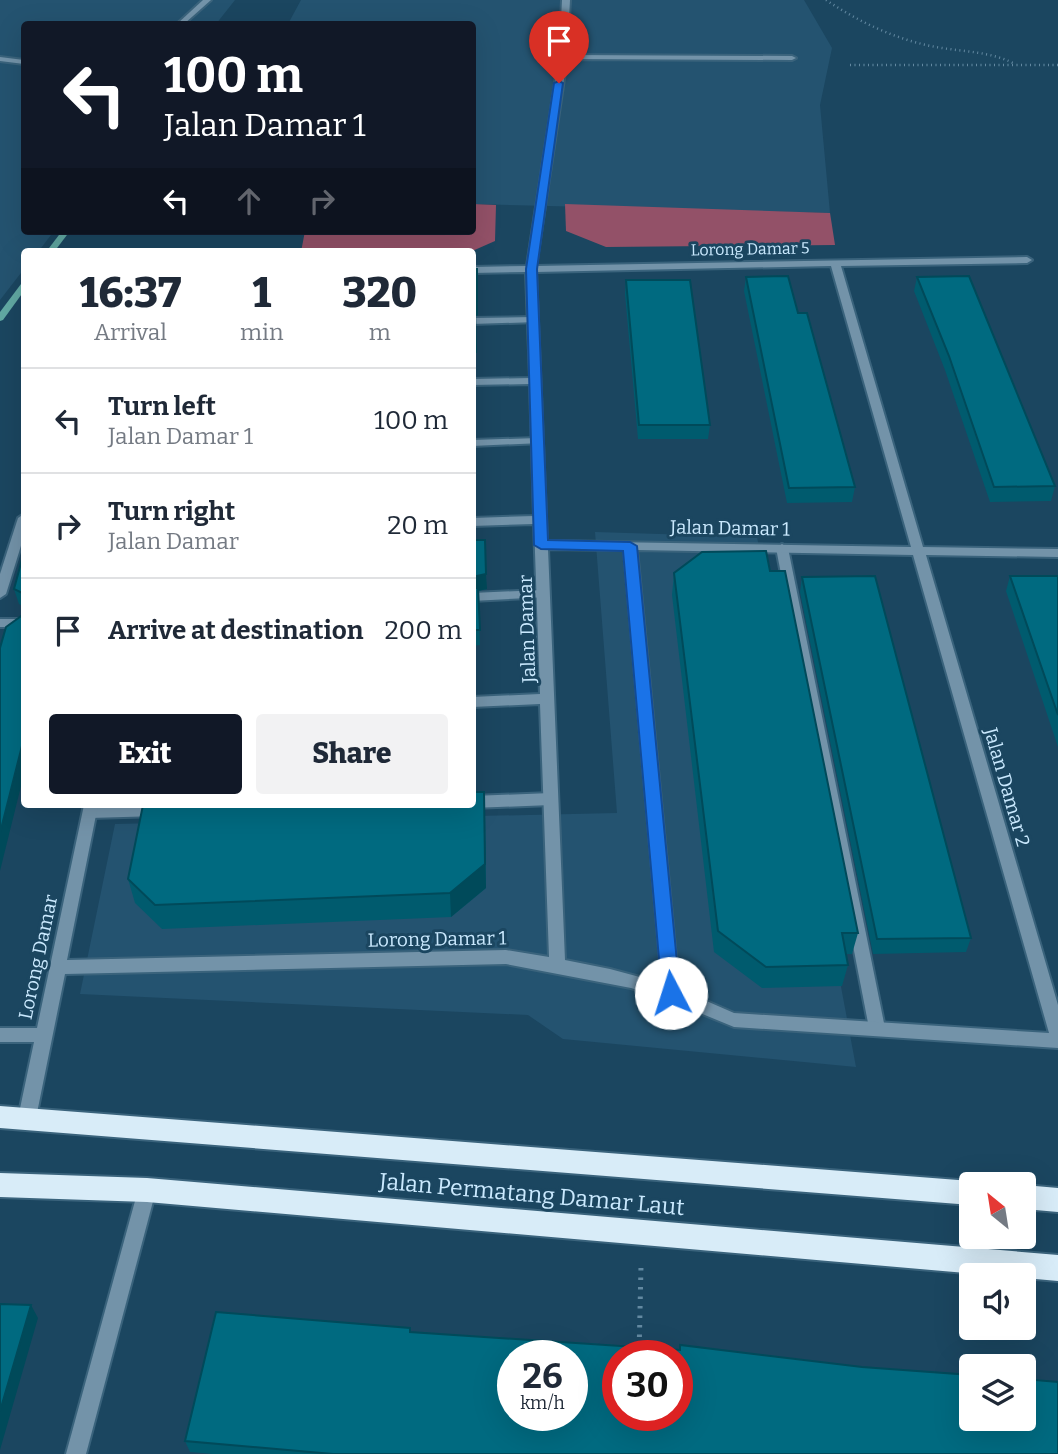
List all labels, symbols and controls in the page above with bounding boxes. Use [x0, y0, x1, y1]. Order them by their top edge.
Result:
pin [529, 11, 589, 83]
icon: arrive [540, 22, 578, 60]
text: 100 m [164, 46, 303, 105]
icon: left [49, 49, 140, 140]
text: Jalan Damar 1 [164, 106, 366, 144]
icon: left [157, 182, 195, 220]
icon: ahead [230, 182, 268, 220]
icon: right [303, 182, 341, 220]
street label: Lorong Damar 5 [690, 238, 810, 260]
text: 16:37 [80, 268, 181, 318]
text: 1 [252, 268, 271, 318]
text: 320 [342, 268, 417, 318]
text: Arrival [94, 318, 167, 346]
text: min [240, 318, 283, 346]
text: m [369, 318, 391, 346]
text: Turn left [108, 391, 216, 422]
icon: left [49, 402, 87, 440]
text: 100 m [374, 405, 448, 436]
text: Jalan Damar 1 [108, 422, 253, 450]
text: Turn right [108, 496, 235, 527]
icon: right [49, 507, 87, 545]
text: 20 m [387, 510, 448, 541]
street label: Jalan Damar 1 [669, 515, 790, 541]
text: Jalan Damar [108, 527, 239, 555]
street label: Jalan Damar [514, 574, 540, 684]
icon: arrive [49, 612, 87, 650]
text: Arrive at destination [108, 615, 363, 646]
text: 200 m [384, 615, 462, 646]
button: Exit [49, 714, 242, 794]
button: Share [256, 714, 448, 794]
street label: Jalan Damar 2 [979, 724, 1035, 849]
street label: Lorong Damar [14, 892, 63, 1022]
street label: Lorong Damar 1 [368, 926, 507, 952]
position arrow [634, 956, 708, 1030]
street label: Jalan Permatang Damar Laut [377, 1167, 686, 1221]
north arrow [959, 1172, 1036, 1250]
map controls [959, 1172, 1036, 1431]
button: sound [959, 1263, 1036, 1340]
speed limit sign: 30 [602, 1340, 693, 1431]
button: layers [959, 1354, 1036, 1431]
text: 26 [522, 1355, 563, 1397]
text: km/h [520, 1392, 565, 1414]

